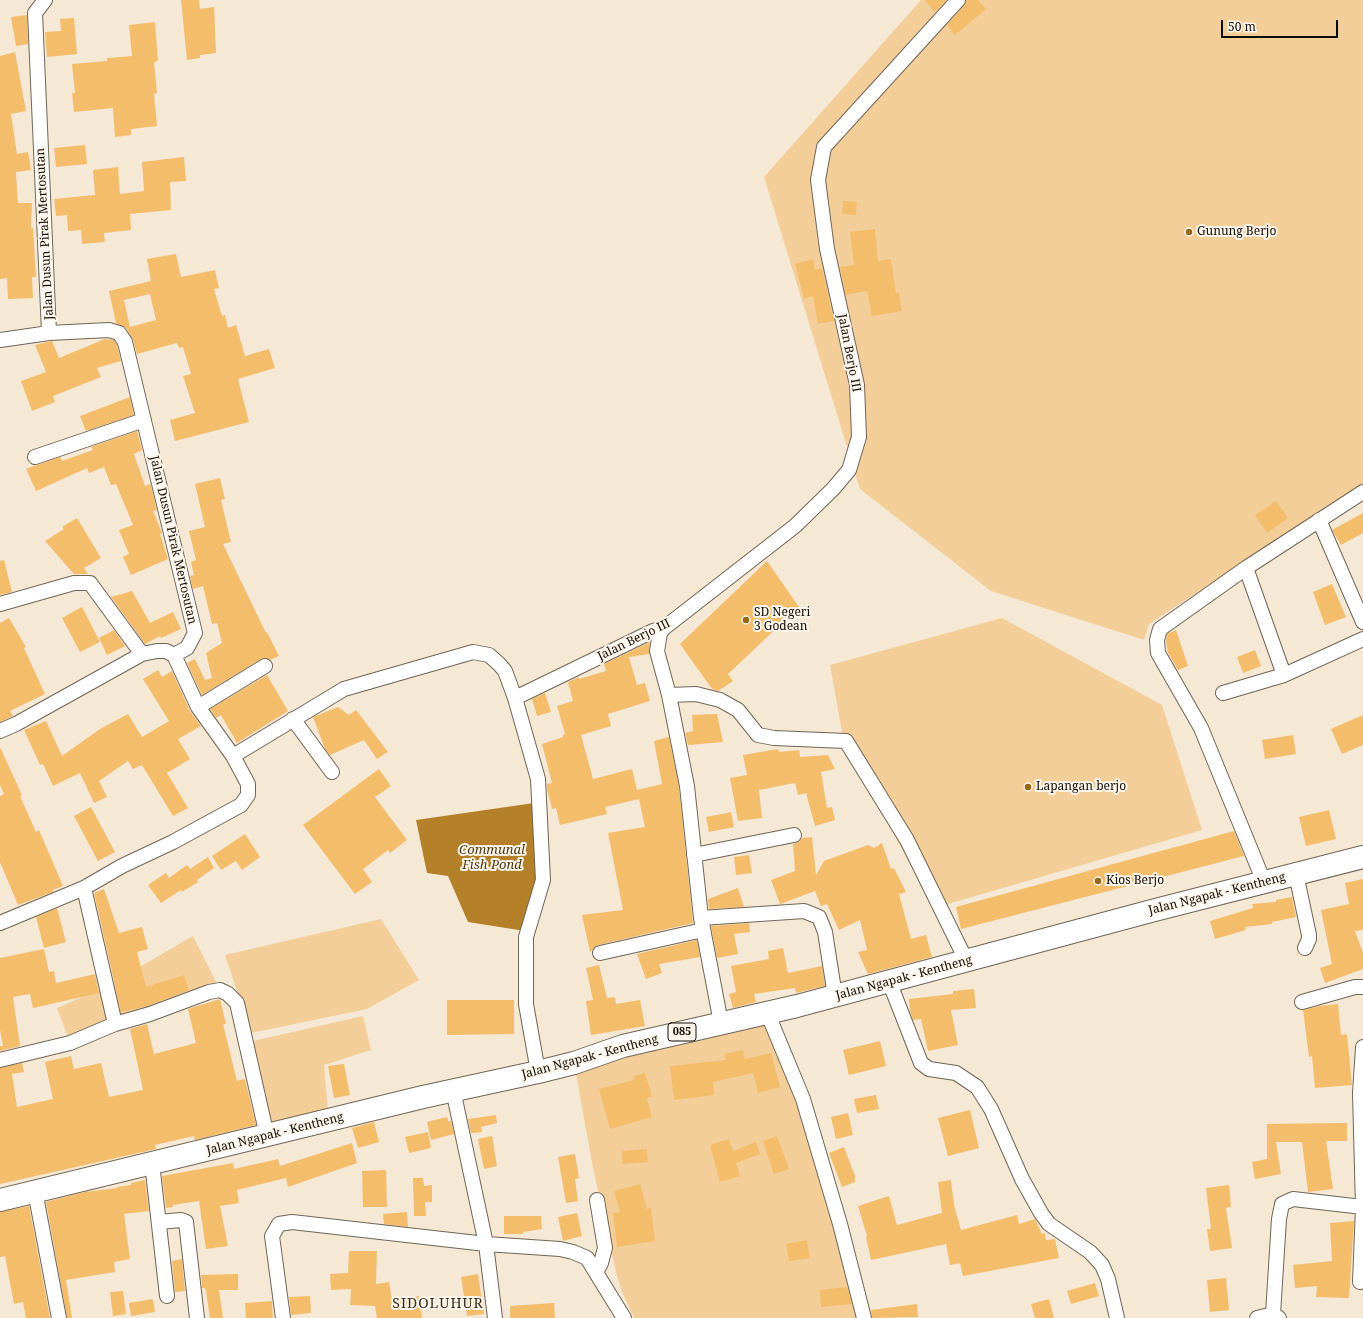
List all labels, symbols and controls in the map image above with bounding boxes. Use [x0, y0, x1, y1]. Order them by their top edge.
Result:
scale bar [1223, 12, 1340, 38]
text: 50 m [1228, 18, 1256, 35]
street label: Jalan Dusun Pirak Mertosutan [33, 148, 57, 320]
place label: Gunung Berjo [1197, 225, 1276, 239]
marker: Gunung Berjo [1184, 227, 1194, 237]
street label: Jalan Berjo III [834, 313, 864, 393]
street label: Jalan Dusun Pirak Mertosutan [147, 454, 199, 626]
place label: SD Negeri 3 Godean [754, 606, 810, 634]
marker: SD Negeri 3 Godean [741, 615, 751, 625]
street label: Jalan Berjo III [595, 616, 673, 664]
place label: Lapangan berjo [1036, 780, 1126, 794]
marker: Lapangan berjo [1023, 782, 1033, 792]
water label: Communal Fish Pond [459, 842, 525, 873]
street label: Jalan Ngapak - Kentheng [1147, 870, 1287, 918]
place label: Kios Berjo [1106, 874, 1164, 888]
marker: Kios Berjo [1093, 876, 1103, 886]
street label: Jalan Ngapak - Kentheng [834, 953, 974, 1003]
road number: 085 [668, 1023, 696, 1041]
street label: Jalan Ngapak - Kentheng [520, 1032, 660, 1082]
street label: Jalan Ngapak - Kentheng [205, 1110, 345, 1158]
district label: SIDOLUHUR [392, 1296, 484, 1312]

